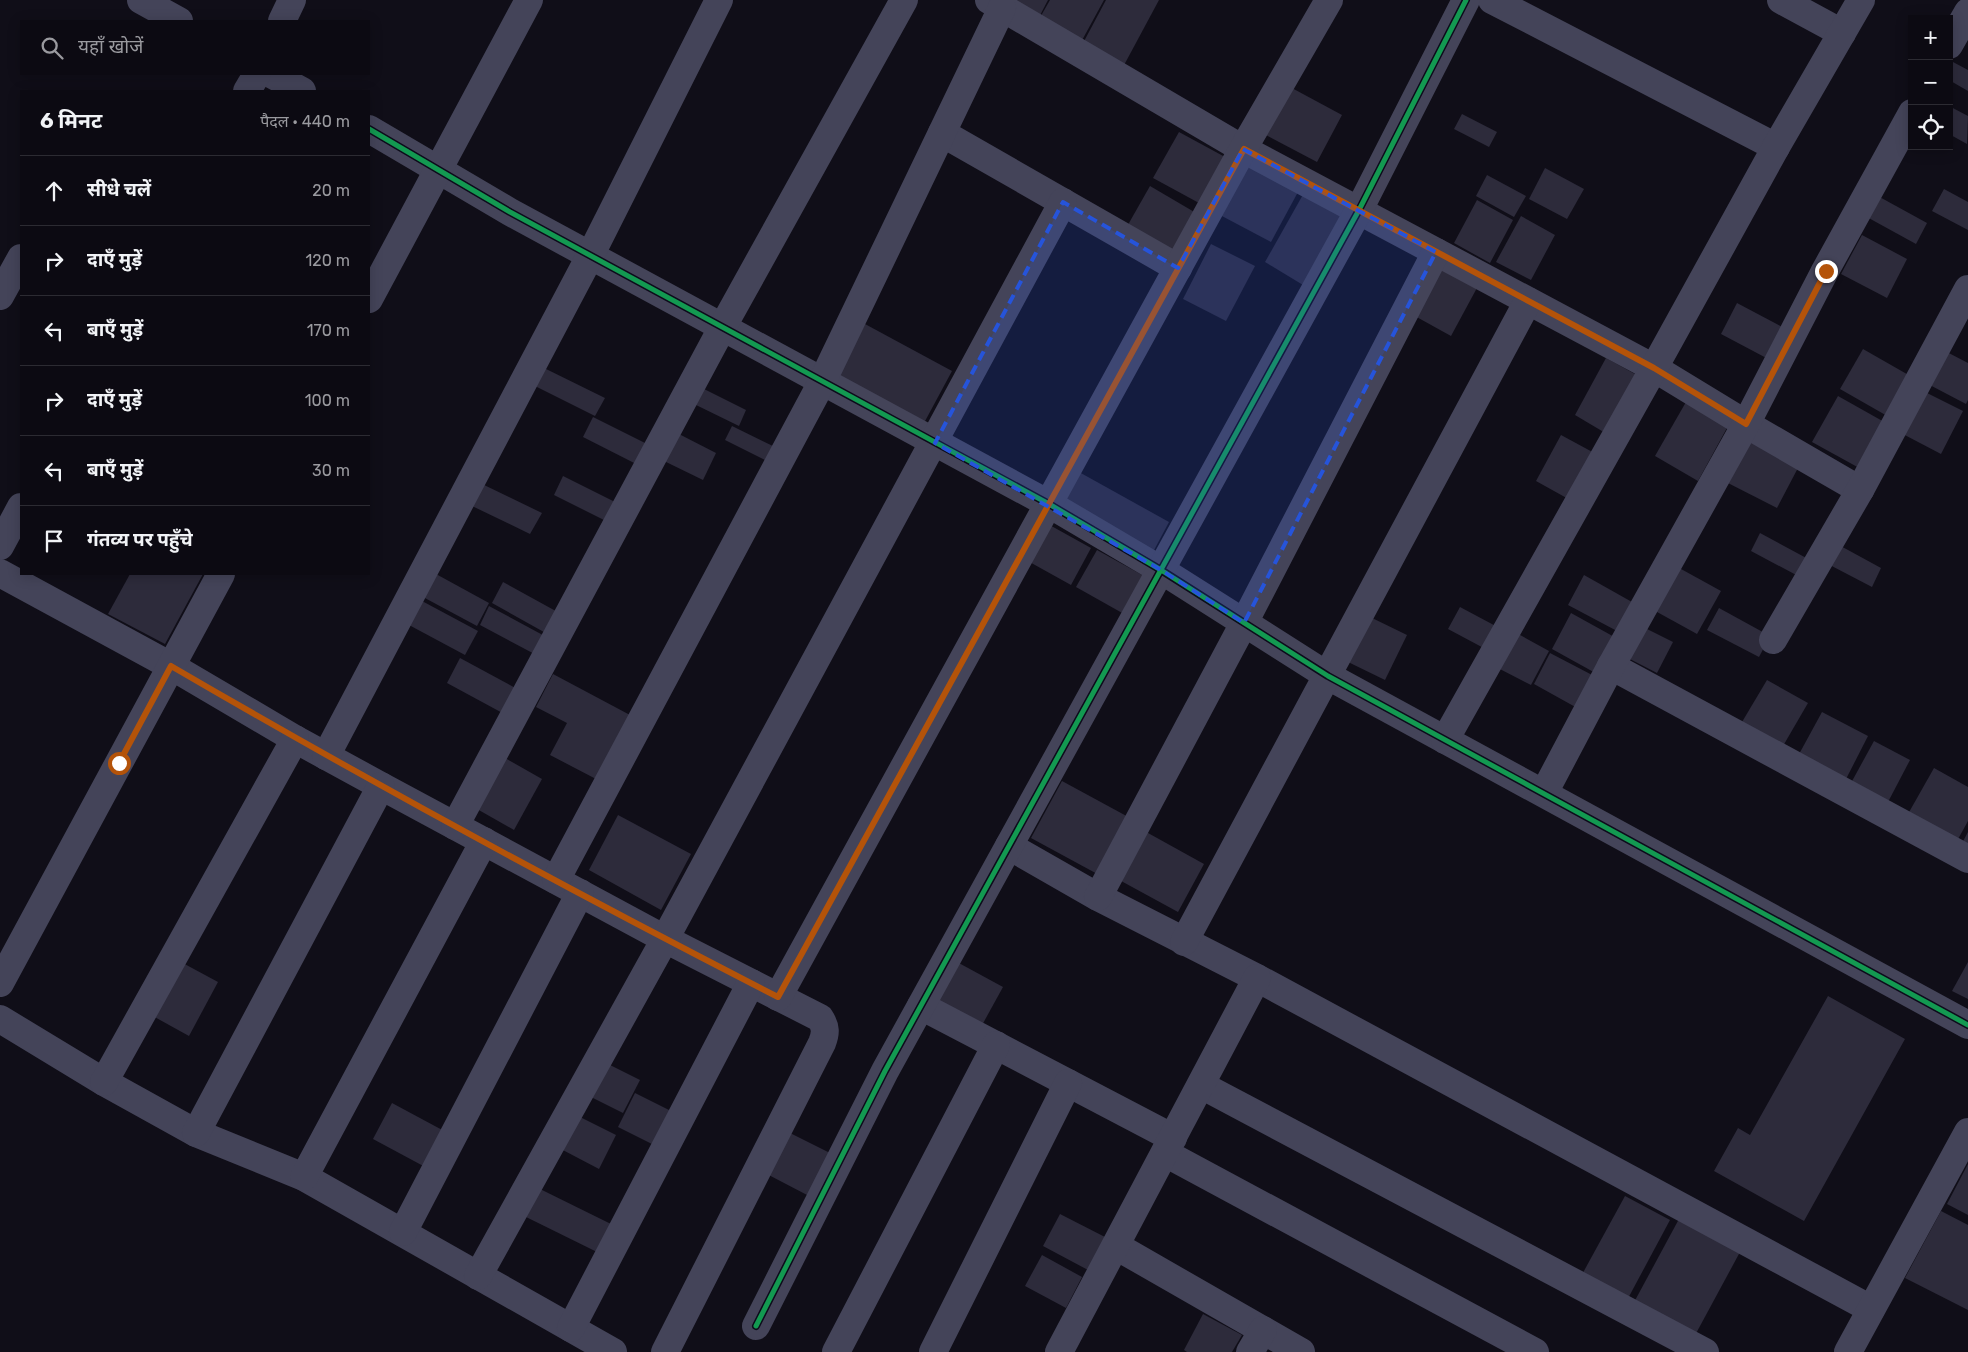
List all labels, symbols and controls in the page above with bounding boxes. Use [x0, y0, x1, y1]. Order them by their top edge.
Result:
map controls [1908, 15, 1953, 150]
button: + [1908, 15, 1953, 60]
search box [20, 20, 370, 75]
icon: search [38, 34, 66, 62]
text: यहाँ खोजें [78, 35, 143, 58]
button: − [1908, 60, 1953, 105]
button: locate [1908, 105, 1953, 150]
text: 6 मिनट [40, 108, 102, 133]
text: पैदल · 440 m [260, 112, 350, 131]
icon: ahead [40, 177, 68, 205]
text: सीधे चलें [87, 178, 151, 201]
text: 20 m [312, 181, 350, 200]
icon: right [40, 247, 68, 275]
text: दाएँ मुड़ें [87, 248, 142, 271]
text: 120 m [305, 251, 350, 270]
route end [1815, 260, 1838, 283]
icon: left [40, 317, 68, 345]
text: बाएँ मुड़ें [87, 318, 143, 341]
text: 170 m [307, 321, 350, 340]
icon: right [40, 387, 68, 415]
text: दाएँ मुड़ें [87, 388, 142, 411]
text: 100 m [305, 391, 350, 410]
icon: left [40, 457, 68, 485]
text: बाएँ मुड़ें [87, 458, 143, 481]
text: 30 m [312, 461, 350, 480]
icon: arrive [40, 527, 68, 555]
text: गंतव्य पर पहुँचे [87, 528, 193, 551]
route start [108, 752, 131, 775]

